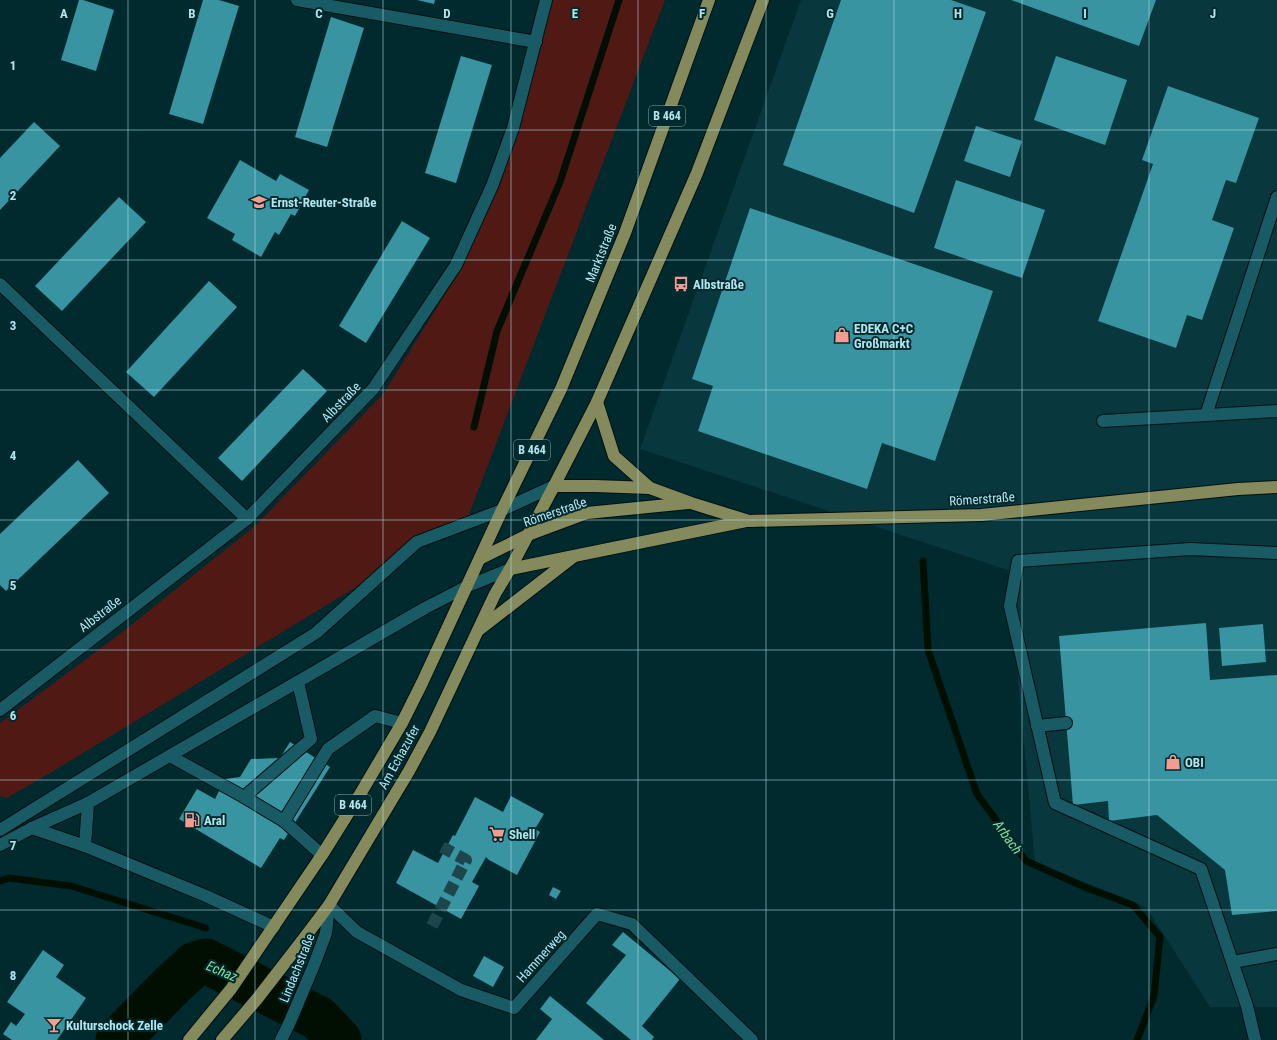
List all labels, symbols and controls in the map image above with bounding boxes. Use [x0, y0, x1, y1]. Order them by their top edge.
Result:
text: A [60, 6, 68, 21]
text: B [188, 6, 196, 21]
text: C [315, 6, 323, 21]
text: D [443, 6, 451, 21]
text: E [572, 6, 579, 21]
text: F [699, 6, 705, 21]
text: G [826, 6, 834, 21]
text: H [954, 6, 962, 21]
text: I [1083, 6, 1087, 21]
text: J [1210, 6, 1216, 21]
text: 1 [10, 58, 16, 73]
road number: B 464 [649, 106, 685, 126]
text: 2 [10, 188, 17, 203]
school or university icon: Ernst-Reuter-Straße [250, 193, 268, 211]
place label: Ernst-Reuter-Straße [271, 195, 376, 210]
street label: Marktstraße [582, 221, 620, 285]
bus stop icon: Albstraße [672, 275, 690, 293]
place label: Albstraße [693, 277, 744, 292]
text: 3 [10, 318, 16, 333]
place label: EDEKA C+C Großmarkt [854, 321, 914, 351]
shop icon: EDEKA C+C Großmarkt [833, 326, 851, 344]
street label: Albstraße [318, 379, 364, 425]
road number: B 464 [514, 440, 550, 460]
text: 4 [10, 448, 17, 463]
street label: Römerstraße [949, 489, 1015, 509]
street label: Römerstraße [521, 494, 589, 530]
text: 5 [10, 578, 17, 593]
street label: Albstraße [76, 593, 124, 635]
text: 6 [10, 708, 17, 723]
street label: Am Echazufer [375, 722, 423, 792]
shop icon: OBI [1164, 753, 1182, 771]
place label: OBI [1185, 755, 1204, 770]
road number: B 464 [335, 795, 371, 815]
fuel station icon: Aral [183, 811, 201, 829]
place label: Aral [204, 813, 225, 828]
water label: Arbach [990, 816, 1026, 857]
supermarket icon: Shell [488, 825, 506, 843]
place label: Shell [509, 827, 535, 842]
text: 7 [10, 838, 17, 853]
street label: Hammerweg [514, 927, 568, 985]
street label: Lindachstraße [276, 931, 318, 1005]
water label: Echaz [204, 957, 240, 985]
text: 8 [10, 968, 16, 983]
bar icon: Kulturschock Zelle [45, 1016, 63, 1034]
place label: Kulturschock Zelle [66, 1018, 163, 1033]

